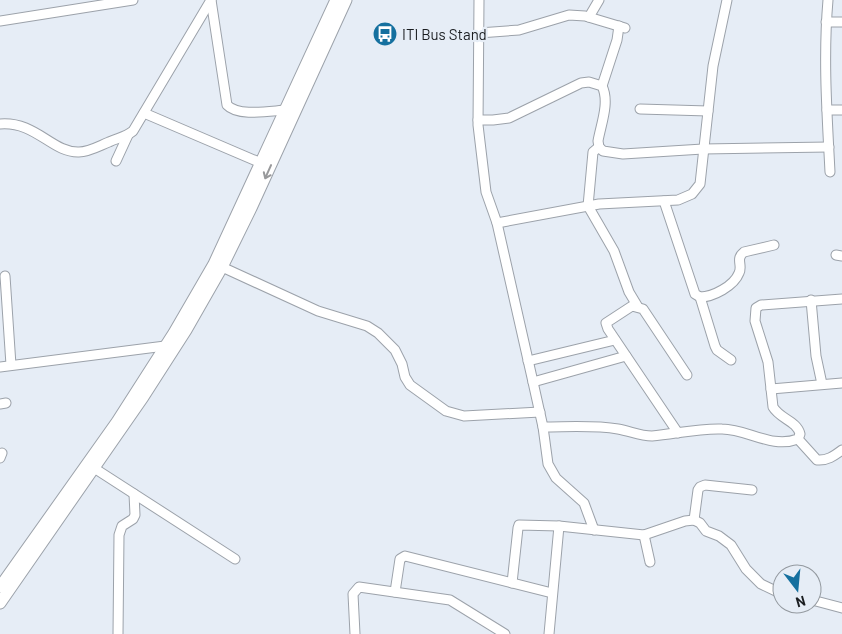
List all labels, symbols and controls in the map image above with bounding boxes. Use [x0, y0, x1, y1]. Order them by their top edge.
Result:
bus stop icon: ITI Bus Stand [372, 21, 398, 47]
place label: ITI Bus Stand [402, 25, 487, 43]
one-way arrow [262, 164, 272, 179]
north arrow [772, 564, 822, 614]
text: N [794, 593, 808, 611]

